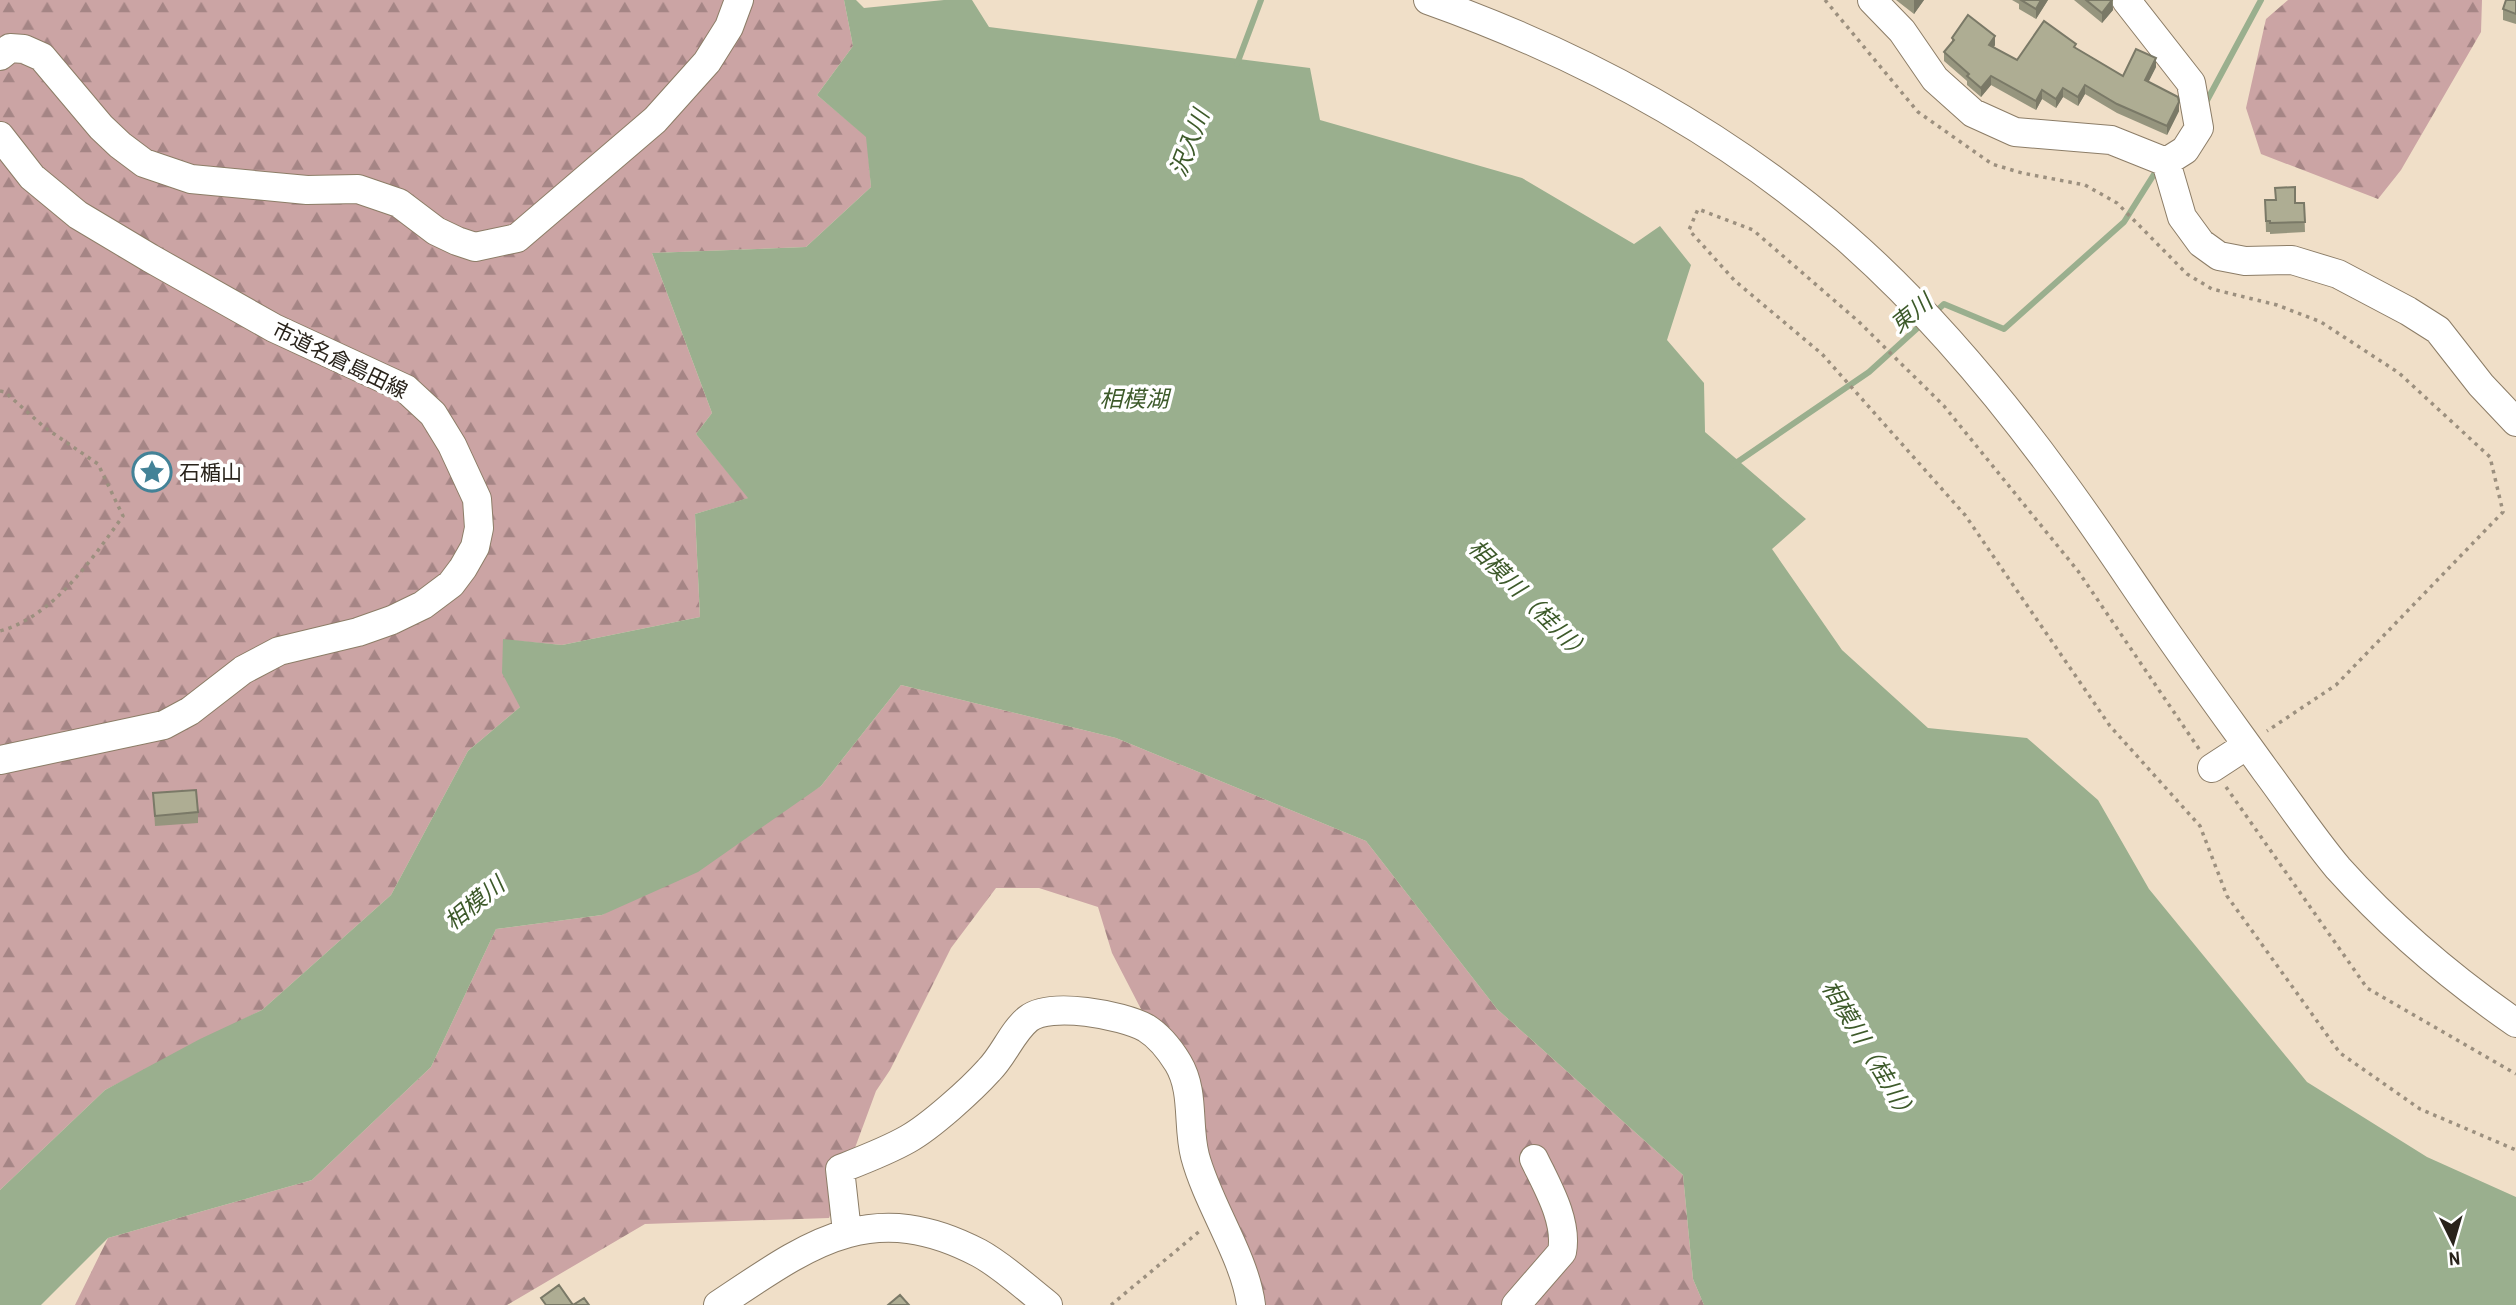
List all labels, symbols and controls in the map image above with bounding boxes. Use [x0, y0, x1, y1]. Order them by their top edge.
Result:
water label: 沢入川 [1162, 102, 1217, 181]
water label: 東川 [1883, 285, 1941, 340]
street label: 市道名倉島田線 [268, 315, 412, 405]
water label: 相模湖 [1100, 383, 1172, 414]
place icon: 石楯山 [131, 451, 173, 493]
place label: 石楯山 [179, 458, 242, 487]
water label: 相模川（桂川） [1462, 532, 1598, 668]
water label: 相模川 [437, 867, 513, 937]
water label: 相模川（桂川） [1815, 974, 1925, 1128]
north arrow [2418, 1207, 2488, 1277]
text: N [2448, 1245, 2461, 1272]

